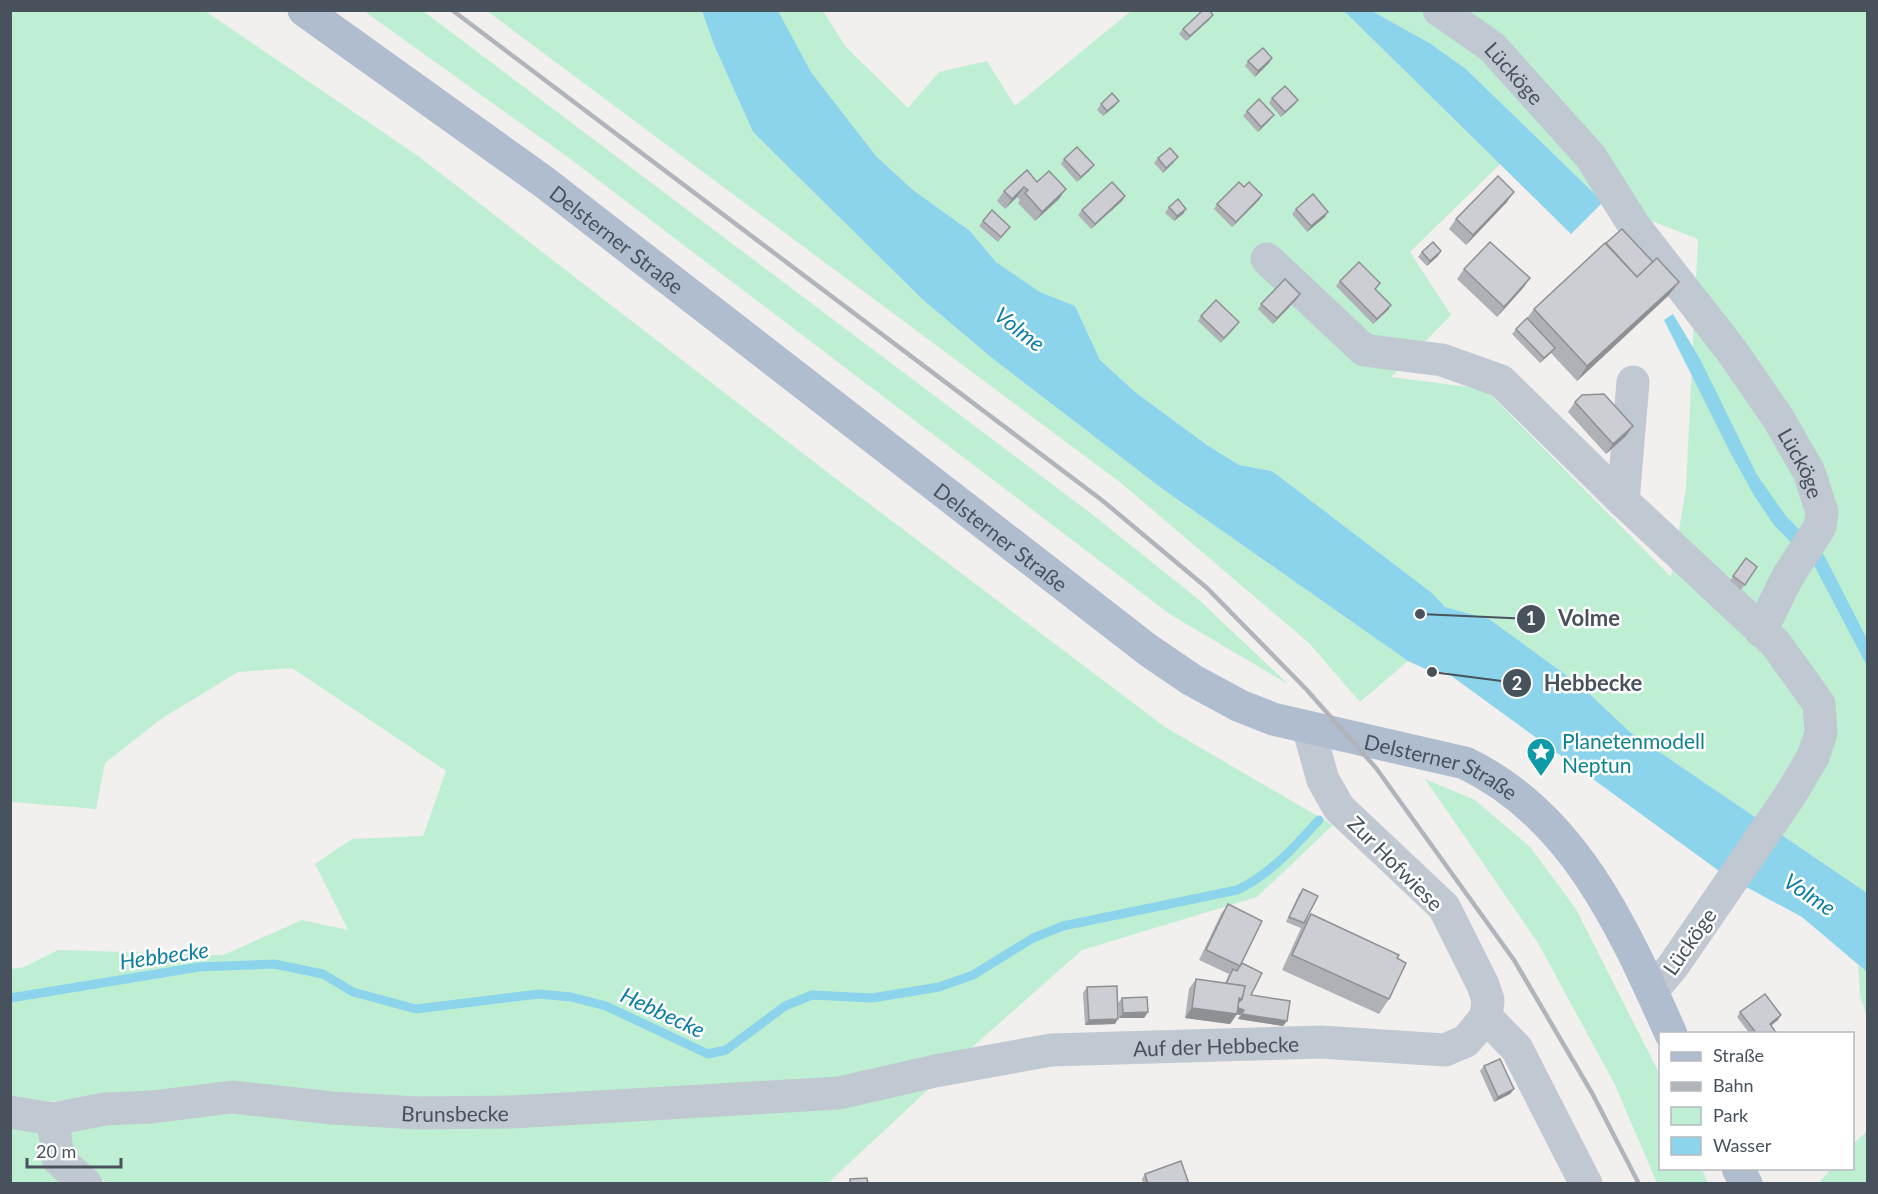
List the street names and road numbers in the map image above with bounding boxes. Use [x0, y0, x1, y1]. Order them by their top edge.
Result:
street label: Lücköge [1480, 36, 1550, 109]
street label: Delsterner Straße [546, 179, 689, 298]
street label: Lücköge [1774, 423, 1829, 501]
street label: Delsterner Straße [930, 477, 1073, 596]
street label: Delsterner Straße [1362, 728, 1523, 804]
street label: Zur Hofwiese [1343, 810, 1449, 916]
street label: Lücköge [1657, 903, 1721, 979]
street label: Auf der Hebbecke [1133, 1030, 1299, 1060]
street label: Brunsbecke [401, 1100, 509, 1126]

